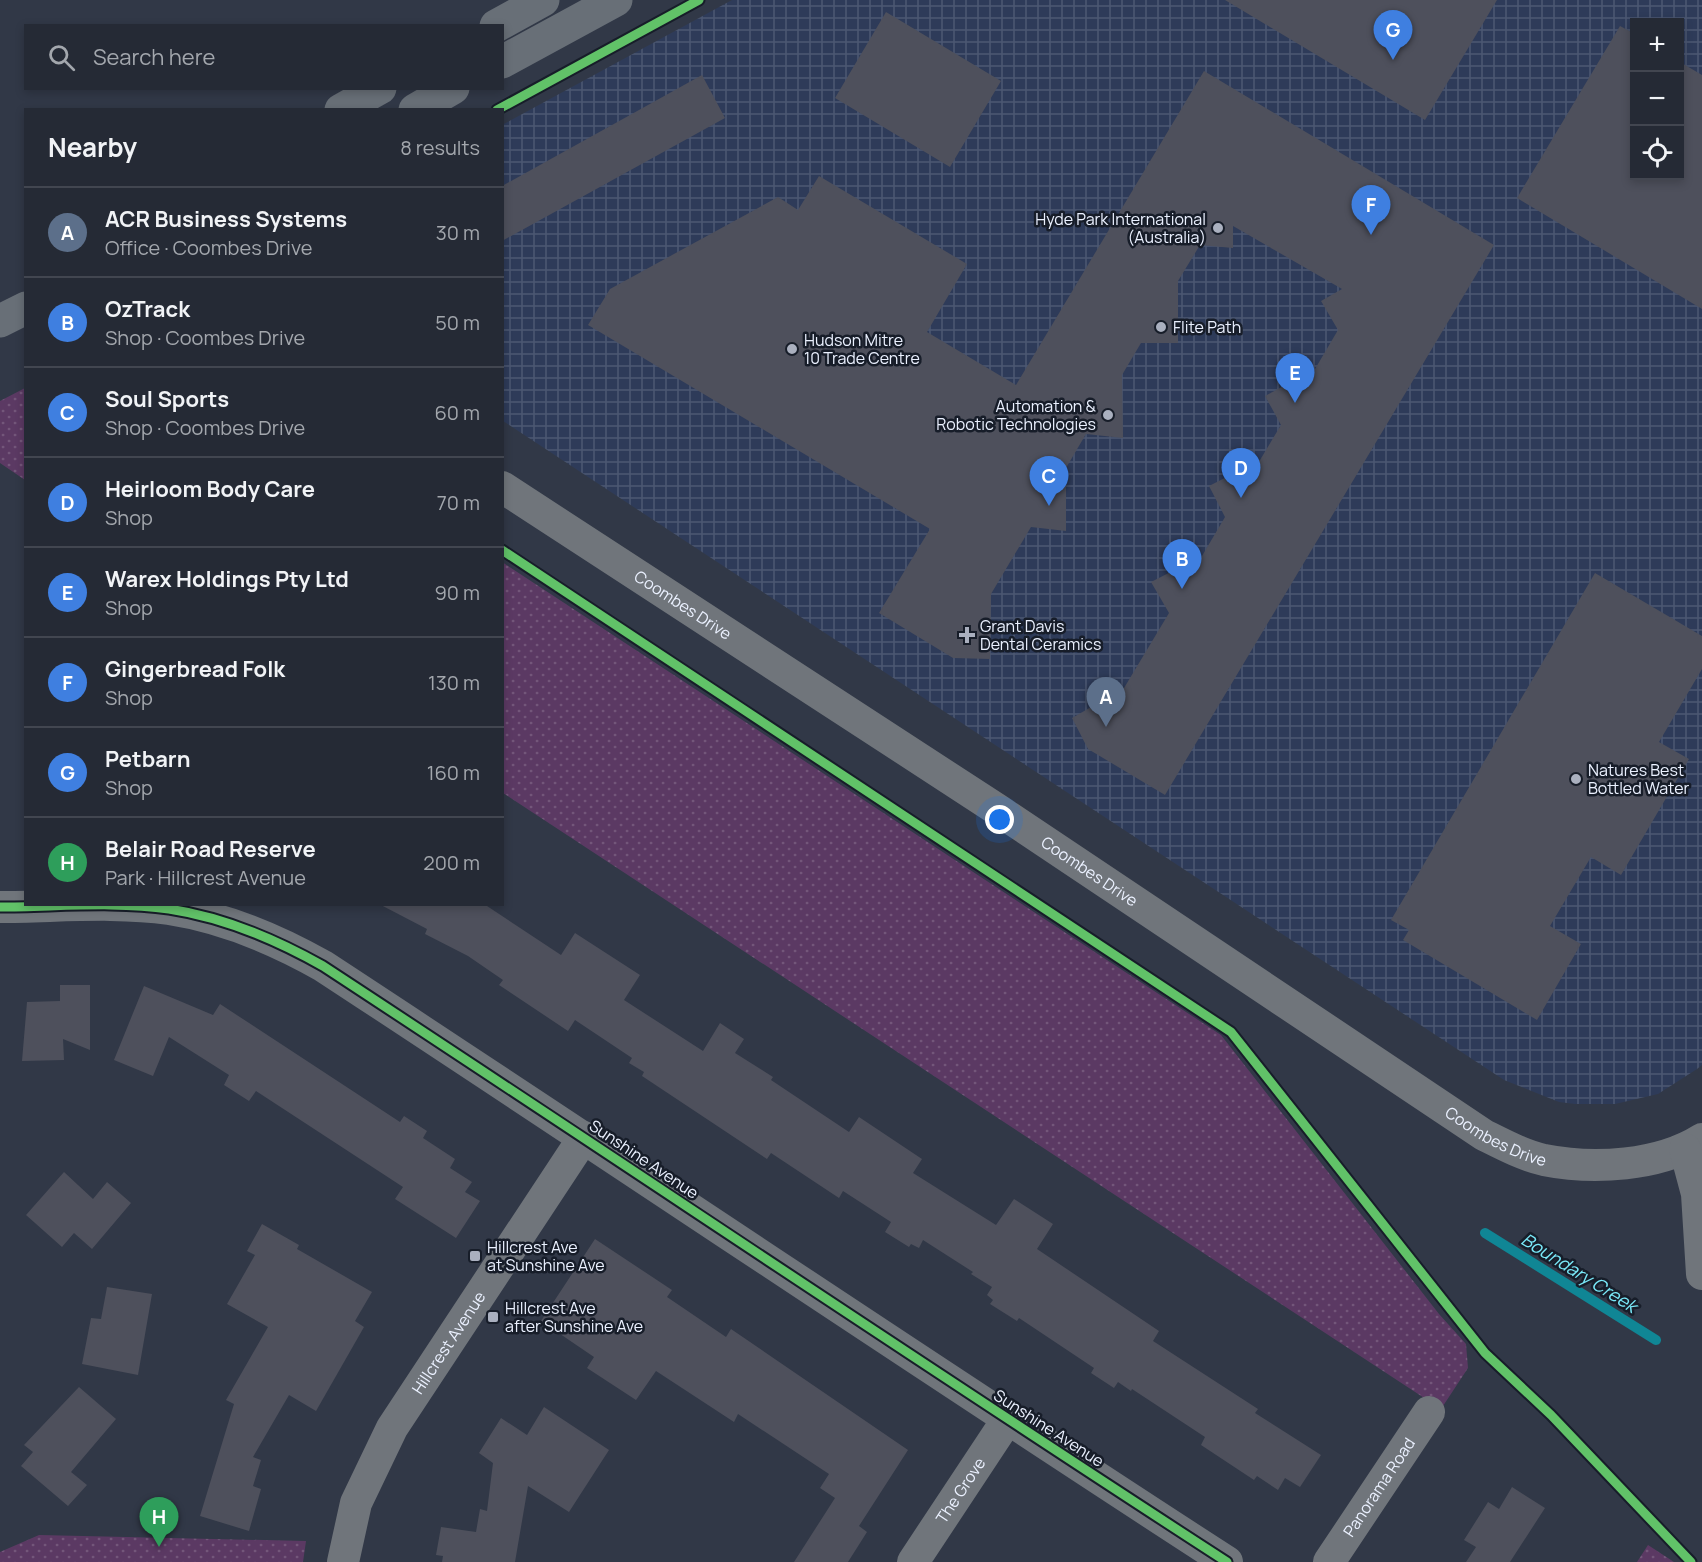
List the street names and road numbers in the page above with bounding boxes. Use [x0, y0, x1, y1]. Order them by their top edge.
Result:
street label: Coombes Drive [630, 565, 736, 645]
street label: Coombes Drive [1037, 831, 1142, 911]
street label: Coombes Drive [1441, 1101, 1549, 1171]
street label: Sunshine Avenue [585, 1114, 703, 1204]
street label: Hillcrest Avenue [406, 1287, 490, 1398]
street label: Sunshine Avenue [990, 1384, 1108, 1472]
street label: Panorama Road [1338, 1433, 1420, 1541]
street label: The Grove [931, 1453, 990, 1528]

